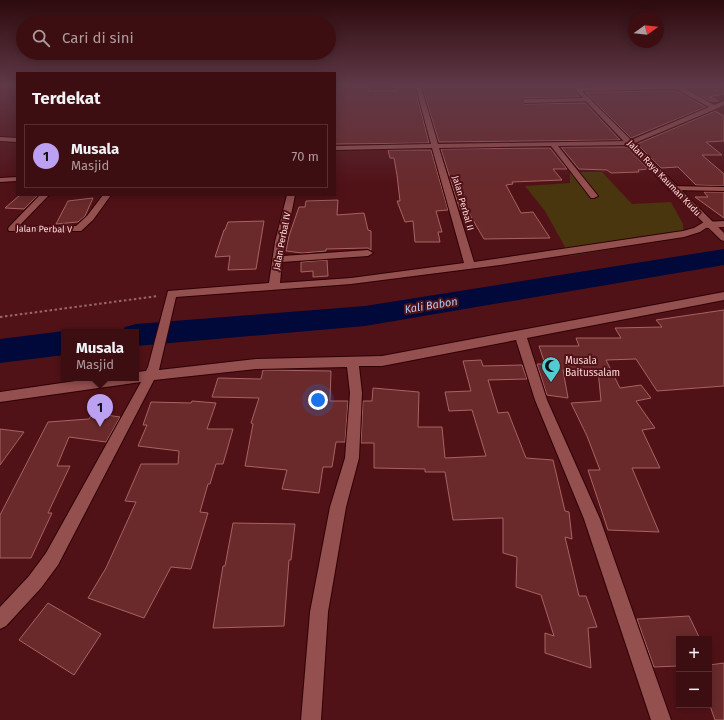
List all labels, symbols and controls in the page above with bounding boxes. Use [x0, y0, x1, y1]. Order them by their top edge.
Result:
north arrow [628, 12, 664, 48]
search box [16, 16, 336, 60]
icon: search [30, 27, 52, 49]
text: Cari di sini [62, 29, 134, 47]
text: Terdekat [32, 88, 101, 109]
street label: Jalan Raya Kauman Kudu [625, 138, 703, 218]
text: Musala [71, 140, 119, 158]
text: 1 [43, 149, 49, 164]
text: 70 m [292, 149, 319, 164]
text: Masjid [71, 158, 109, 173]
street label: Jalan Perbal II [450, 174, 476, 232]
street label: Jalan Perbal IV [271, 211, 293, 271]
street label: Jalan Perbal V [16, 224, 72, 234]
water label: Kali Babon [404, 295, 459, 316]
popup [61, 329, 139, 381]
text: Musala [76, 339, 124, 357]
mosque icon: Musala Baitussalam [540, 355, 562, 383]
place label: Musala Baitussalam [565, 355, 620, 379]
text: Masjid [76, 357, 114, 372]
your location [308, 390, 328, 410]
pin: 1 [87, 394, 113, 427]
map controls [676, 636, 712, 708]
button: + [676, 636, 712, 672]
button: − [676, 672, 712, 708]

